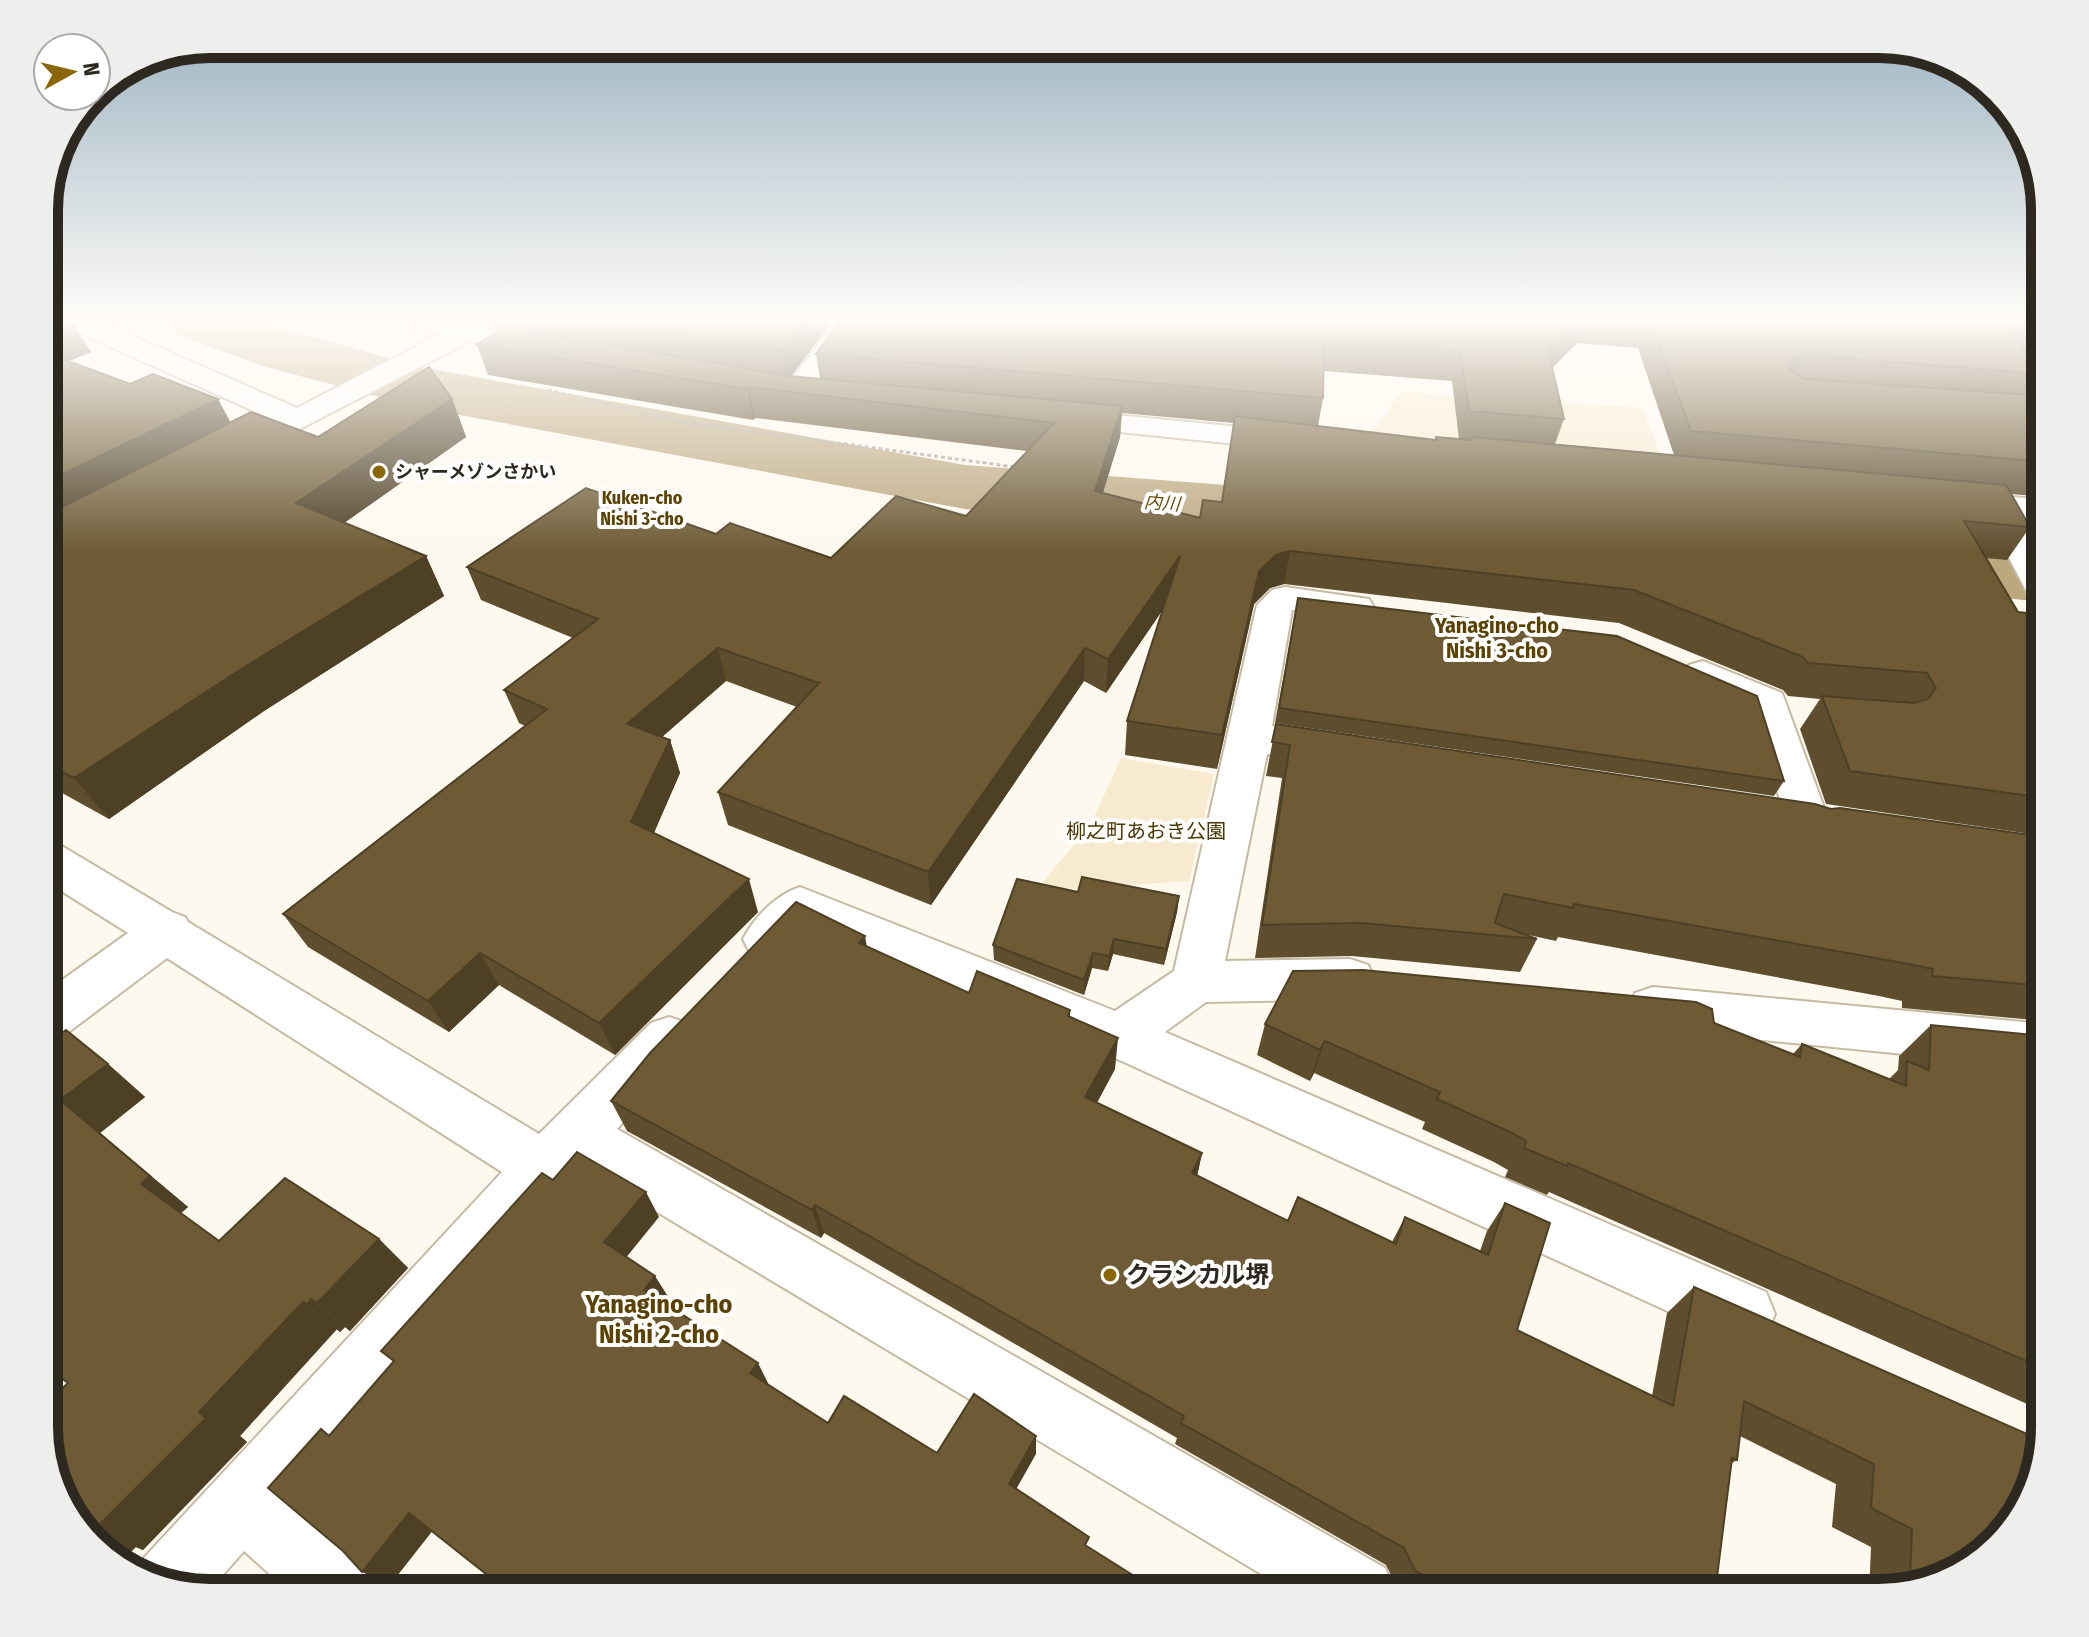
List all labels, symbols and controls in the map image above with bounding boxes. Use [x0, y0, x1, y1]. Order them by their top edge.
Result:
north arrow [32, 32, 112, 112]
text: N [77, 61, 106, 78]
place label: シャーメゾンさかい [395, 461, 556, 483]
marker: シャーメゾンさかい [370, 463, 388, 481]
district label: Kuken-cho Nishi 3-cho [600, 487, 684, 530]
water label: 内川 [1143, 490, 1183, 516]
district label: Yanagino-cho Nishi 3-cho [1434, 612, 1559, 664]
park label: 柳之町あおき公園 [1066, 819, 1226, 843]
place label: クラシカル堺 [1126, 1261, 1270, 1289]
marker: クラシカル堺 [1101, 1266, 1119, 1284]
district label: Yanagino-cho Nishi 2-cho [585, 1289, 733, 1350]

